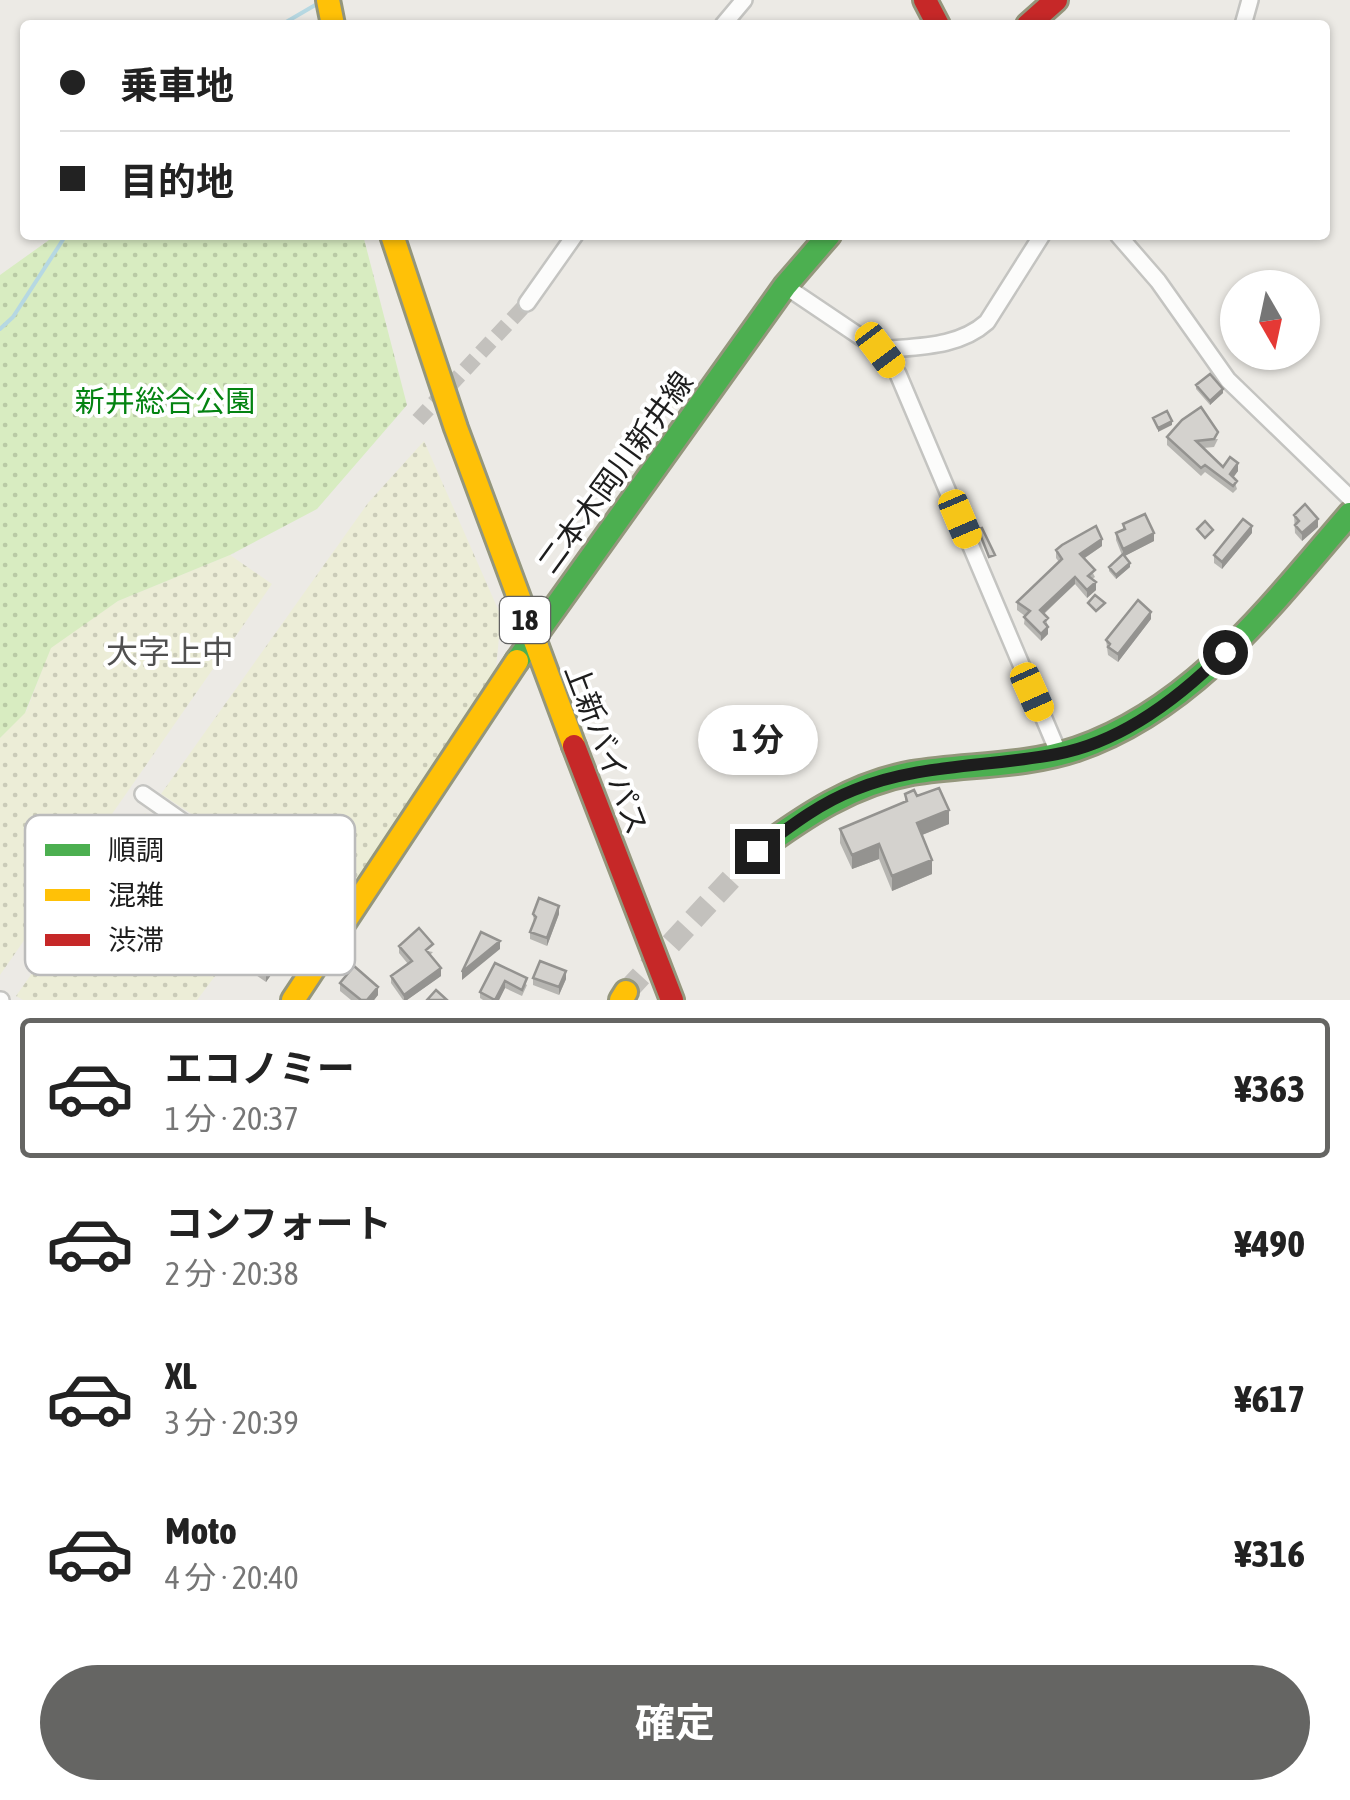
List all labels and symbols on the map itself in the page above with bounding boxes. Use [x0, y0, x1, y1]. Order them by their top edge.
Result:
north arrow [1220, 270, 1320, 370]
car [850, 317, 910, 383]
street label: 二本木岡川新井線 [531, 365, 699, 579]
park label: 新井総合公園 [75, 384, 255, 418]
car [934, 486, 986, 552]
road number: 18 [500, 597, 550, 643]
route start [1203, 630, 1248, 675]
district label: 大字上中 [106, 633, 234, 670]
car [1006, 658, 1058, 726]
street label: 上新バイパス [559, 659, 655, 839]
callout: 1 分 [697, 706, 817, 776]
legend [25, 815, 355, 975]
route end [735, 829, 780, 874]
text: 順調 [108, 834, 164, 866]
text: 混雑 [108, 879, 164, 911]
text: 渋滞 [108, 924, 164, 956]

